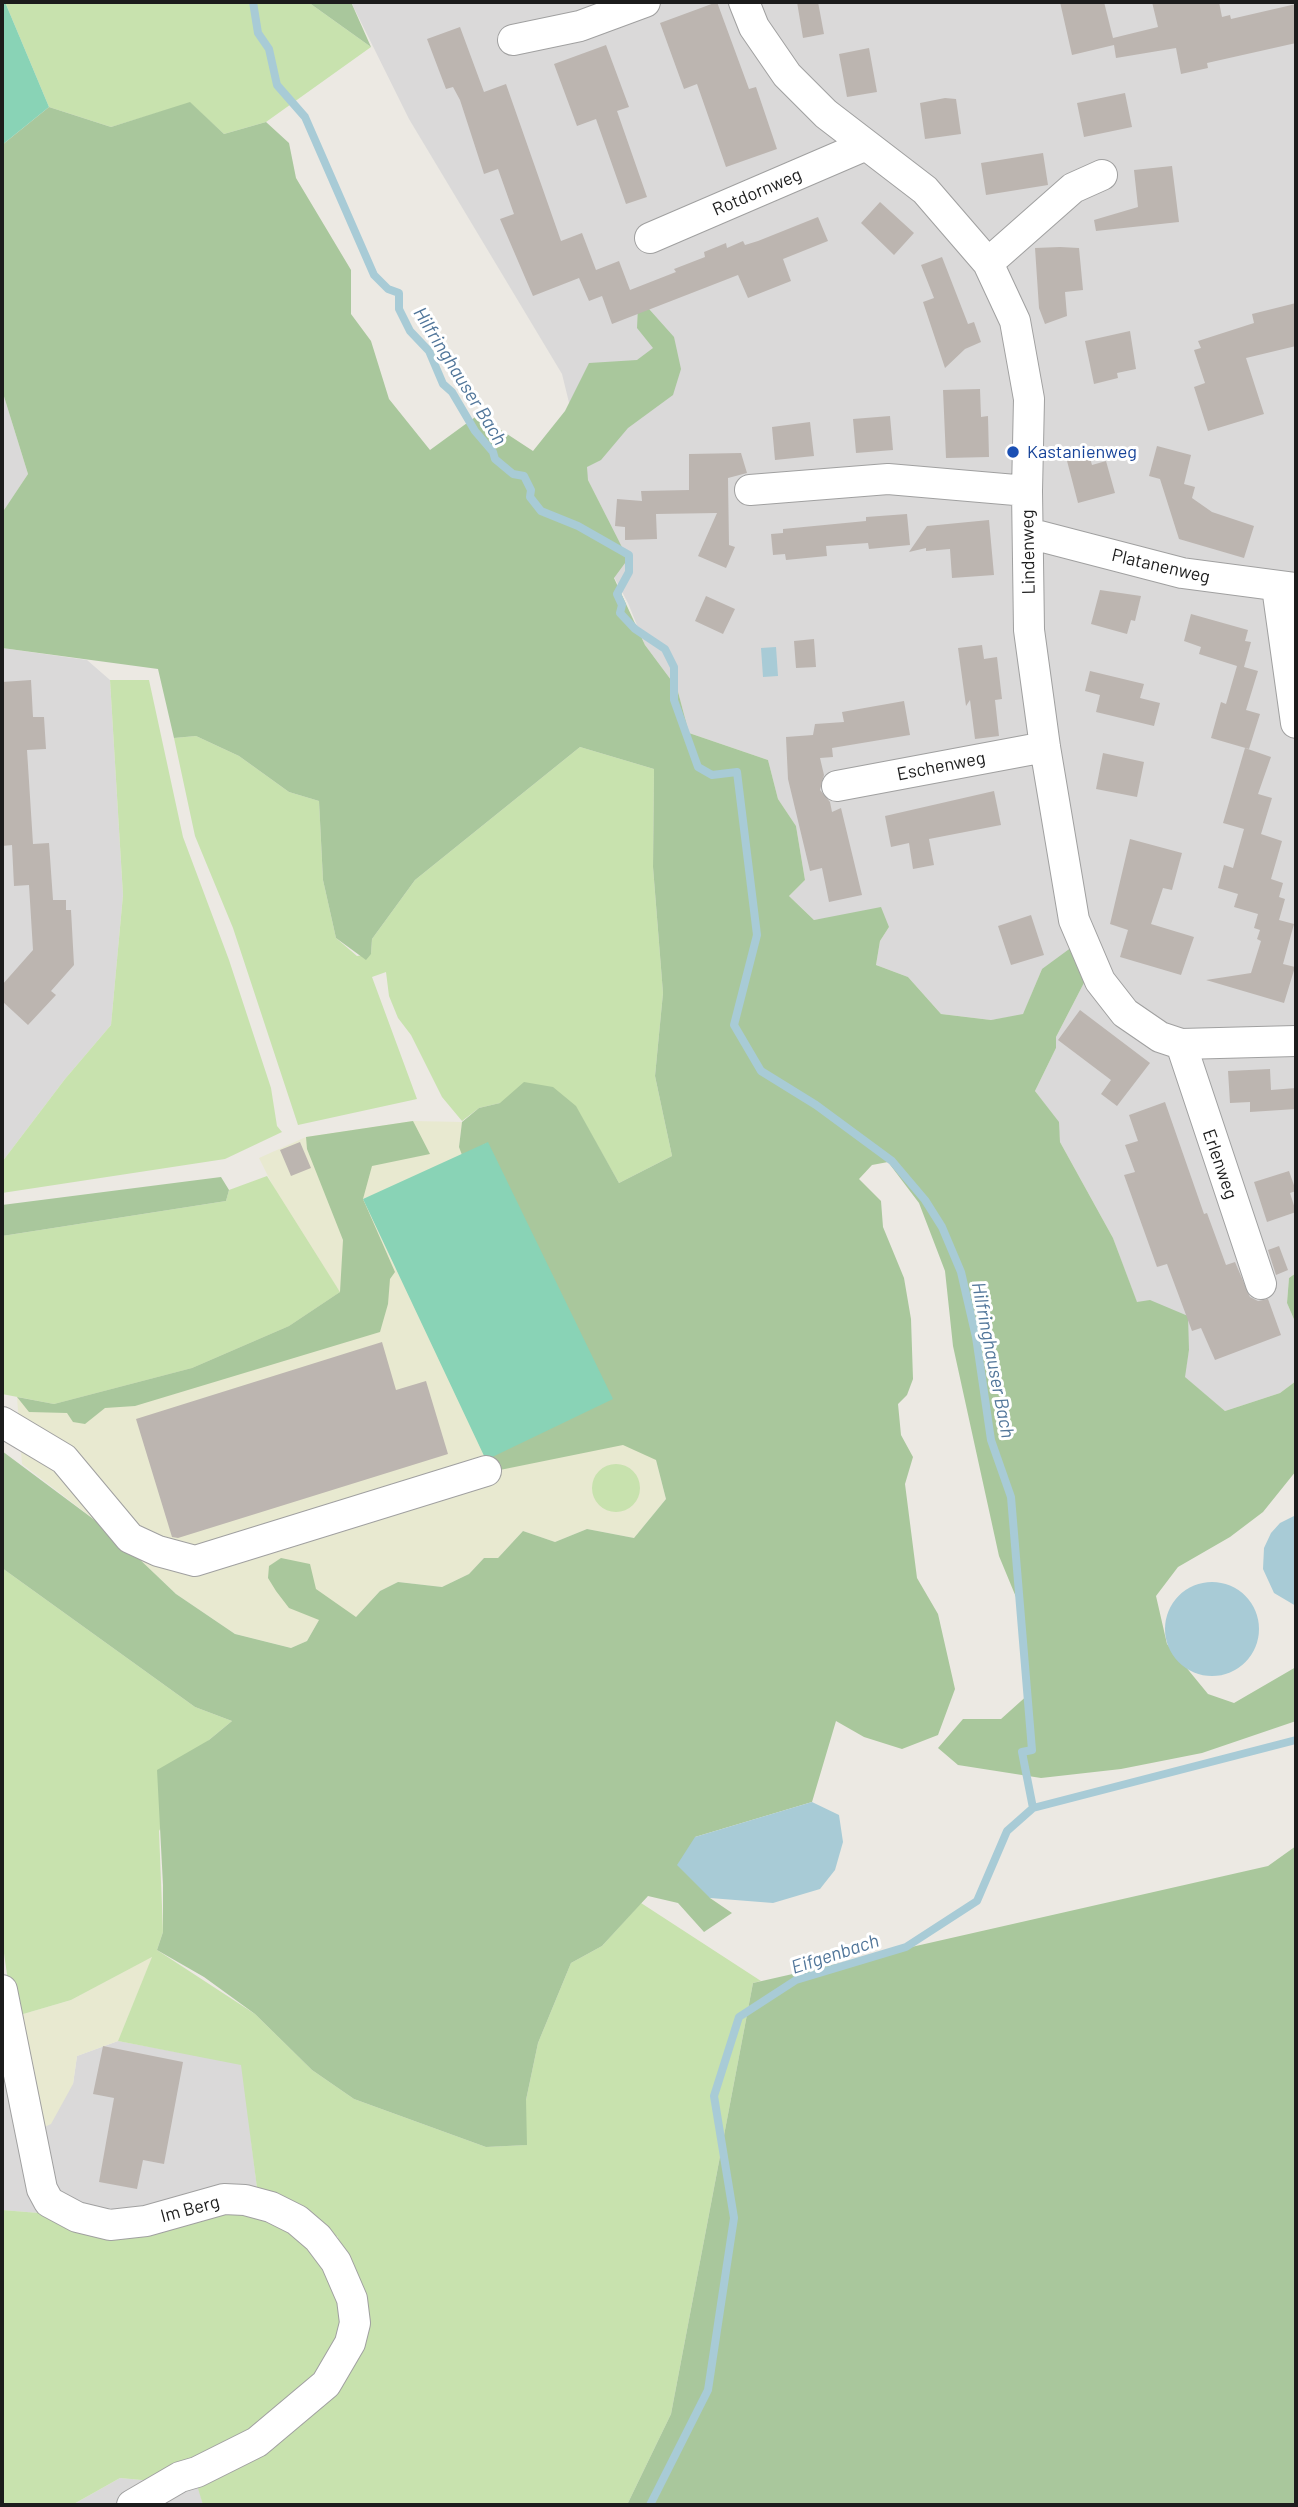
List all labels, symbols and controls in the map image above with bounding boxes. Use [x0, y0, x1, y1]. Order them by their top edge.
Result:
street label: Rotdornweg [709, 164, 805, 220]
water label: Hilfringhauser Bach [408, 303, 512, 449]
place label: Kastanienweg [1027, 441, 1137, 463]
marker: Kastanienweg [1005, 444, 1021, 460]
street label: Lindenweg [1016, 509, 1040, 595]
street label: Platanenweg [1110, 544, 1212, 588]
street label: Eschenweg [895, 747, 987, 785]
street label: Erlenweg [1198, 1126, 1242, 1202]
water label: Hilfringhauser Bach [967, 1280, 1019, 1440]
water label: Eifgenbach [788, 1929, 882, 1979]
street label: Im Berg [158, 2191, 222, 2227]

